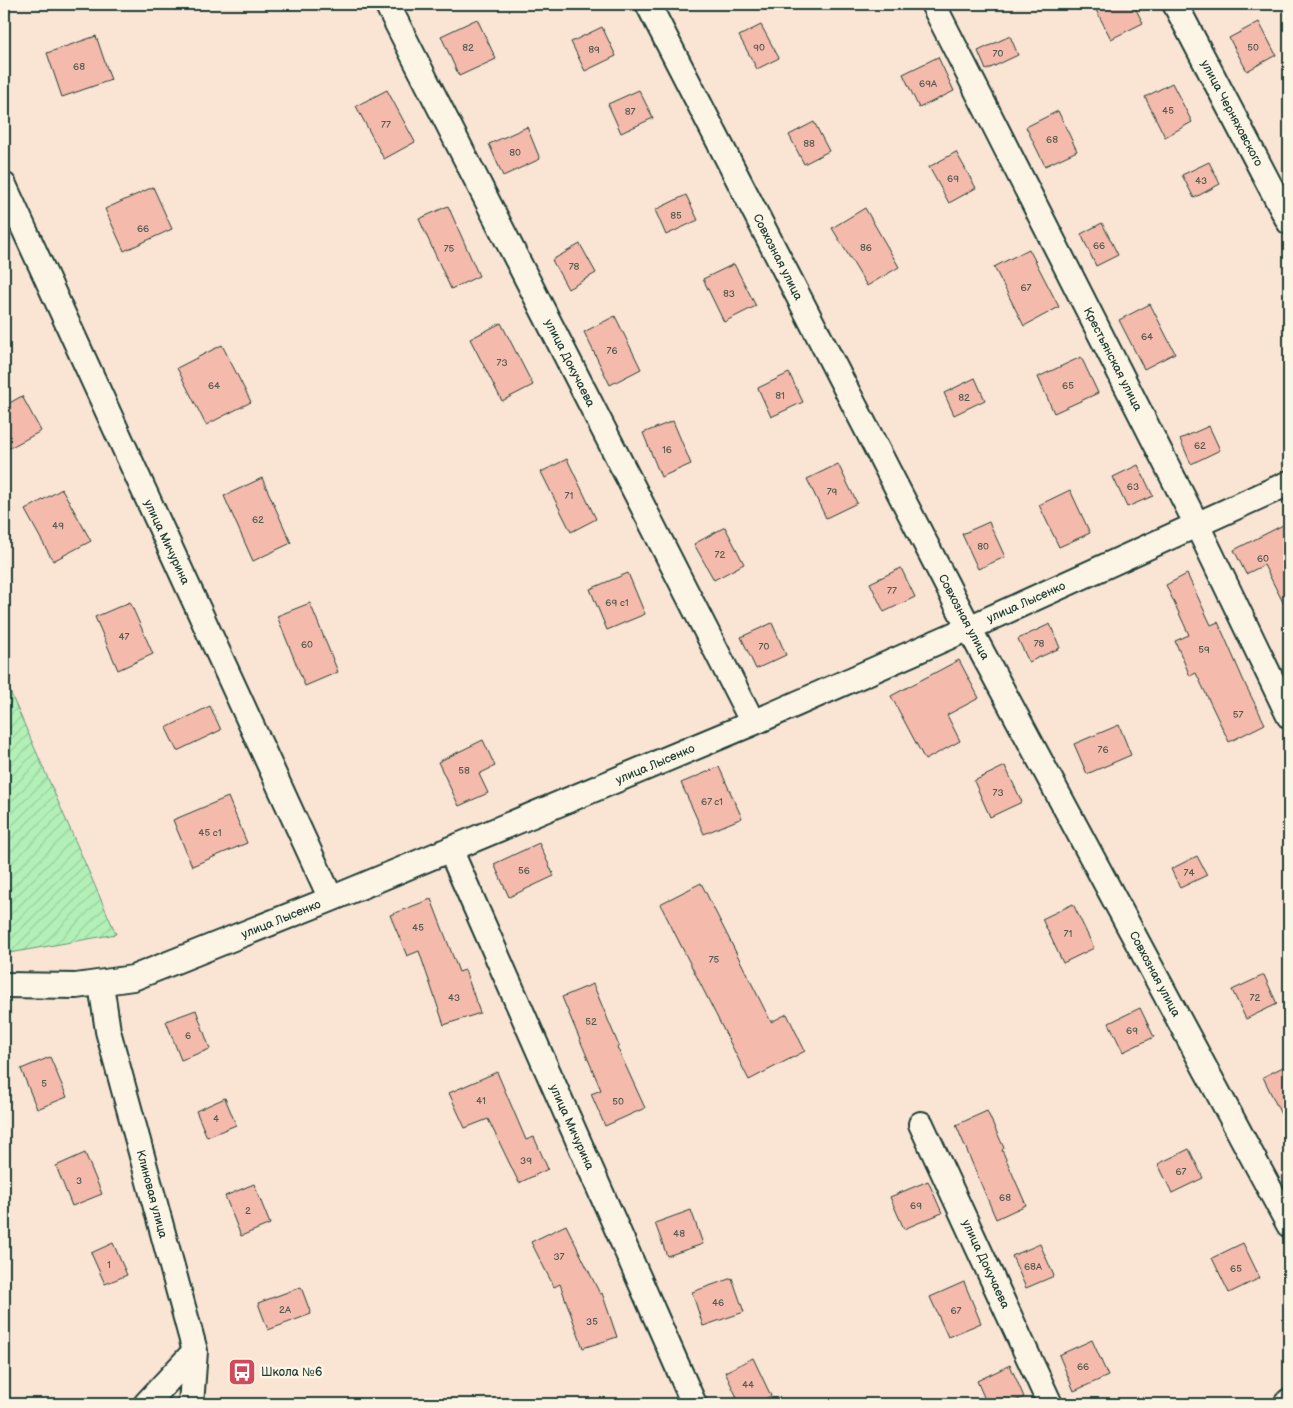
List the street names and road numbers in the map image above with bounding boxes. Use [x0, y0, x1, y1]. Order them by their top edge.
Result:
street label: улица Черняховского [1197, 58, 1266, 169]
street label: Совхозная улица [749, 212, 806, 303]
street label: Крестьянская улица [1080, 305, 1145, 414]
street label: улица Докучаева [541, 317, 598, 410]
street label: улица Мичурина [140, 497, 193, 587]
street label: Совхозная улица [935, 572, 992, 663]
street label: улица Лысенко [985, 578, 1068, 626]
street label: улица Лысенко [613, 741, 697, 788]
street label: улица Лысенко [239, 897, 323, 942]
street label: Совхозная улица [1126, 929, 1183, 1020]
street label: улица Мичурина [546, 1082, 597, 1172]
street label: Клиновая улица [133, 1148, 171, 1240]
street label: улица Докучаева [958, 1217, 1013, 1311]

